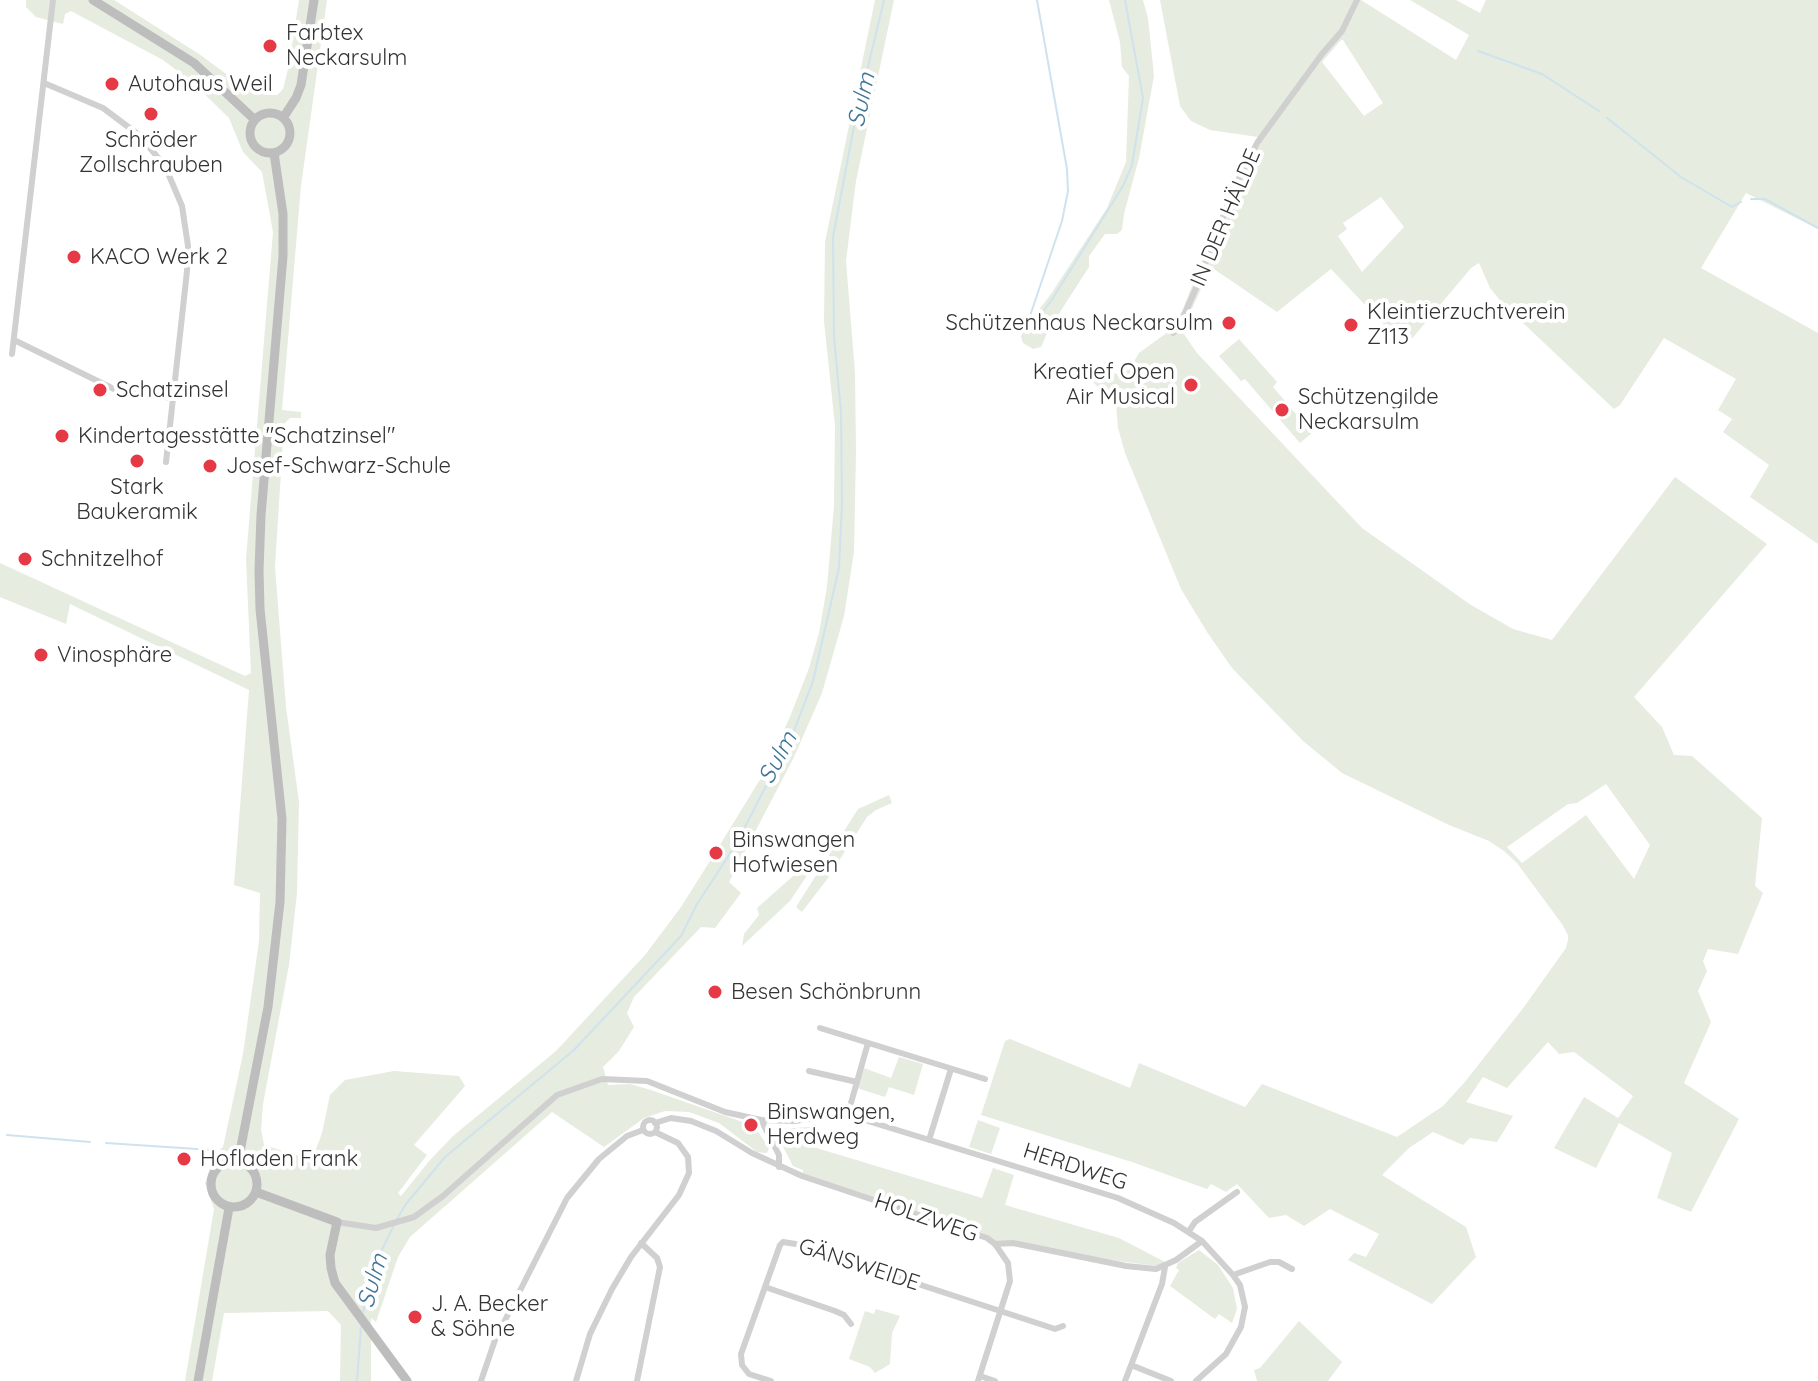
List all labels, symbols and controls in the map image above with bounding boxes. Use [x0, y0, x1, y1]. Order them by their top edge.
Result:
place label: Farbtex Neckarsulm [286, 20, 407, 72]
marker: Farbtex Neckarsulm [261, 37, 279, 55]
water label: Sulm [842, 70, 882, 130]
place label: Autohaus Weil [128, 71, 273, 97]
marker: Autohaus Weil [103, 75, 121, 93]
marker: Schröder Zollschrauben [142, 105, 160, 123]
place label: Schröder Zollschrauben [79, 127, 223, 178]
street label: IN DER HÄLDE [1185, 145, 1267, 291]
place label: KACO Werk 2 [90, 244, 228, 270]
marker: KACO Werk 2 [65, 248, 83, 266]
place label: Kleintierzuchtverein Z113 [1367, 299, 1566, 350]
place label: Schützenhaus Neckarsulm [946, 310, 1213, 336]
marker: Schützenhaus Neckarsulm [1220, 314, 1238, 332]
marker: Kleintierzuchtverein Z113 [1342, 316, 1360, 334]
place label: Kreatief Open Air Musical [1033, 359, 1175, 410]
marker: Kreatief Open Air Musical [1182, 376, 1200, 394]
place label: Schatzinsel [116, 377, 229, 403]
marker: Schatzinsel [91, 381, 109, 399]
place label: Schützengilde Neckarsulm [1298, 384, 1439, 436]
marker: Schützengilde Neckarsulm [1273, 401, 1291, 419]
place label: Kindertagesstätte "Schatzinsel" [78, 423, 395, 449]
marker: Kindertagesstätte "Schatzinsel" [53, 427, 71, 445]
marker: Stark Baukeramik [128, 452, 146, 470]
place label: Josef-Schwarz-Schule [226, 453, 451, 479]
marker: Josef-Schwarz-Schule [201, 457, 219, 475]
place label: Stark Baukeramik [76, 474, 198, 526]
place label: Schnitzelhof [41, 546, 164, 572]
marker: Schnitzelhof [16, 550, 34, 568]
place label: Vinosphäre [57, 642, 172, 668]
marker: Vinosphäre [32, 646, 50, 664]
water label: Sulm [752, 727, 804, 789]
place label: Binswangen Hofwiesen [732, 827, 855, 878]
marker: Binswangen Hofwiesen [707, 844, 725, 862]
place label: Besen Schönbrunn [731, 979, 921, 1005]
marker: Besen Schönbrunn [706, 983, 724, 1001]
place label: Binswangen, Herdweg [767, 1099, 894, 1150]
marker: Binswangen, Herdweg [742, 1116, 760, 1134]
street label: HERDWEG [1020, 1138, 1130, 1196]
place label: Hofladen Frank [200, 1146, 358, 1172]
marker: Hofladen Frank [175, 1150, 193, 1168]
street label: HOLZWEG [871, 1188, 981, 1248]
street label: GÄNSWEIDE [795, 1233, 923, 1297]
water label: Sulm [352, 1251, 394, 1311]
place label: J. A. Becker & Söhne [431, 1291, 548, 1342]
marker: J. A. Becker & Söhne [406, 1308, 424, 1326]

